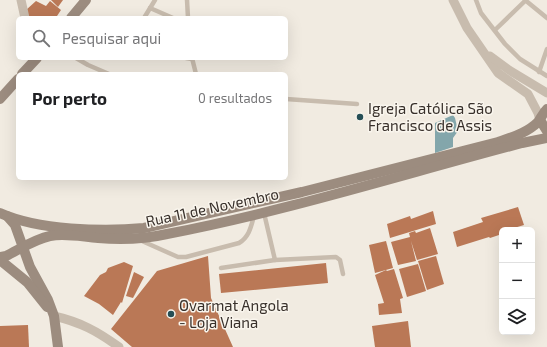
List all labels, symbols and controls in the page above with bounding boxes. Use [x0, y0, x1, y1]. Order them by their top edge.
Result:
search box [16, 16, 288, 60]
icon: search [30, 27, 52, 49]
text: Pesquisar aqui [62, 29, 161, 47]
text: Por perto [32, 88, 107, 108]
text: 0 resultados [198, 90, 272, 106]
place label: Igreja Católica São Francisco de Assis [368, 99, 493, 134]
marker: Igreja Católica São Francisco de Assis [355, 112, 365, 122]
street label: Rua 11 de Novembro [144, 184, 280, 230]
map controls [499, 227, 535, 335]
button: + [499, 227, 535, 263]
button: − [499, 263, 535, 299]
place label: Ovarmat Angola - Loja Viana [179, 296, 289, 332]
button: layers [499, 299, 535, 335]
marker: Ovarmat Angola - Loja Viana [166, 309, 176, 319]

